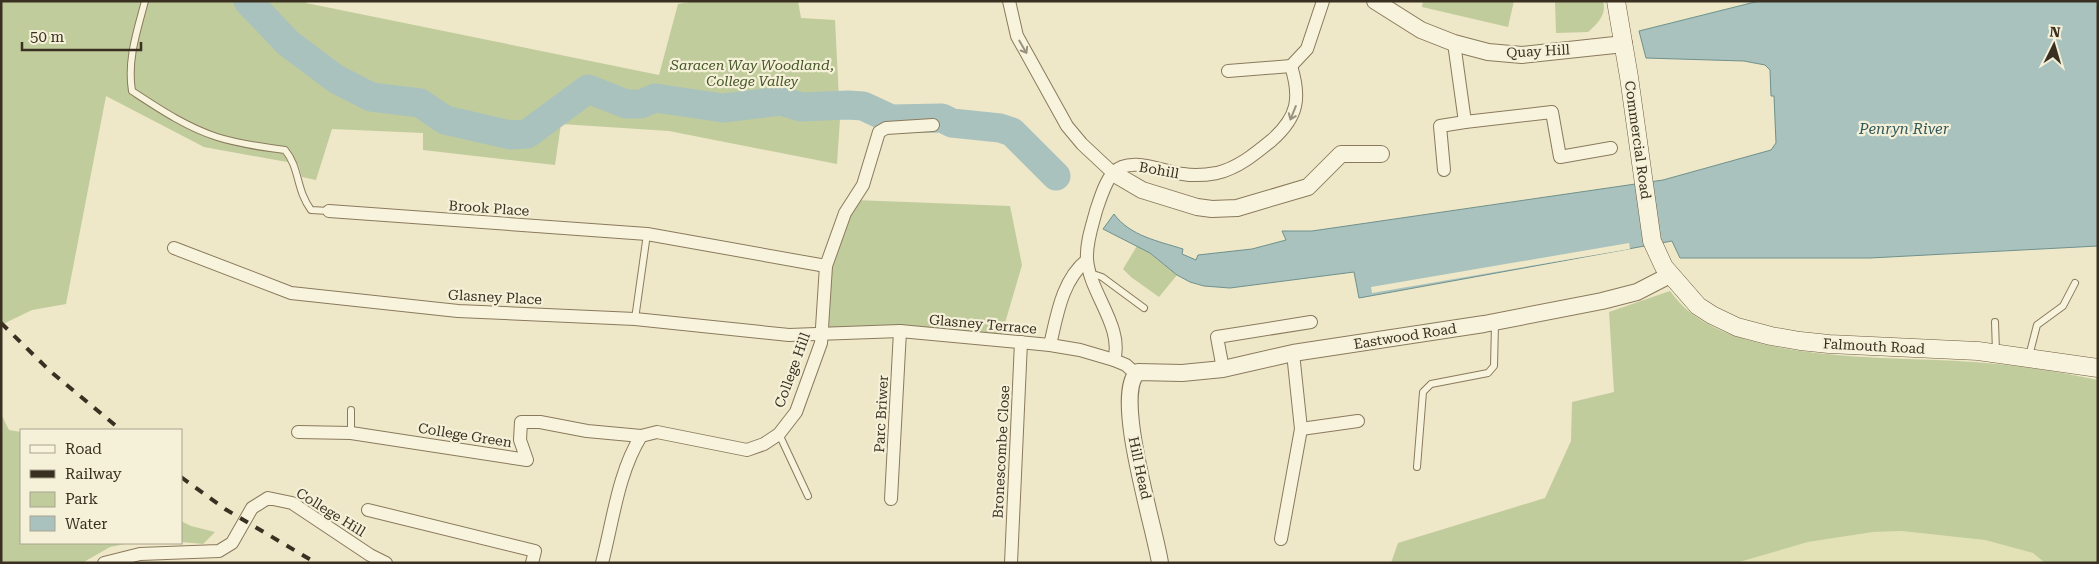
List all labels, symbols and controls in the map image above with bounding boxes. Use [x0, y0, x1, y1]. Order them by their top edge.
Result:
scale bar [22, 20, 141, 52]
north arrow [2029, 20, 2079, 70]
text: N [2049, 24, 2061, 41]
text: 50 m [30, 28, 65, 46]
one-way arrow [1019, 40, 1029, 54]
street label: Quay Hill [1506, 41, 1571, 61]
park label: Saracen Way Woodland, College Valley [669, 57, 834, 89]
street label: Commercial Road [1622, 80, 1654, 200]
one-way arrow [1287, 105, 1297, 120]
water label: Penryn River [1858, 120, 1950, 138]
street label: Bohill [1138, 159, 1181, 181]
street label: Brook Place [448, 197, 530, 219]
street label: Glasney Place [448, 287, 543, 307]
street label: Glasney Terrace [928, 311, 1038, 337]
street label: Eastwood Road [1352, 320, 1458, 352]
street label: College Hill [771, 330, 813, 410]
street label: Falmouth Road [1823, 335, 1925, 357]
street label: Parc Briwer [871, 375, 891, 453]
street label: Bronescombe Close [990, 385, 1012, 519]
street label: College Green [417, 420, 513, 450]
legend [20, 429, 182, 544]
street label: Hill Head [1126, 435, 1154, 501]
text: Road [65, 440, 102, 458]
text: Railway [65, 465, 122, 483]
street label: College Hill [293, 484, 369, 540]
text: Park [65, 490, 99, 508]
text: Water [65, 515, 107, 533]

